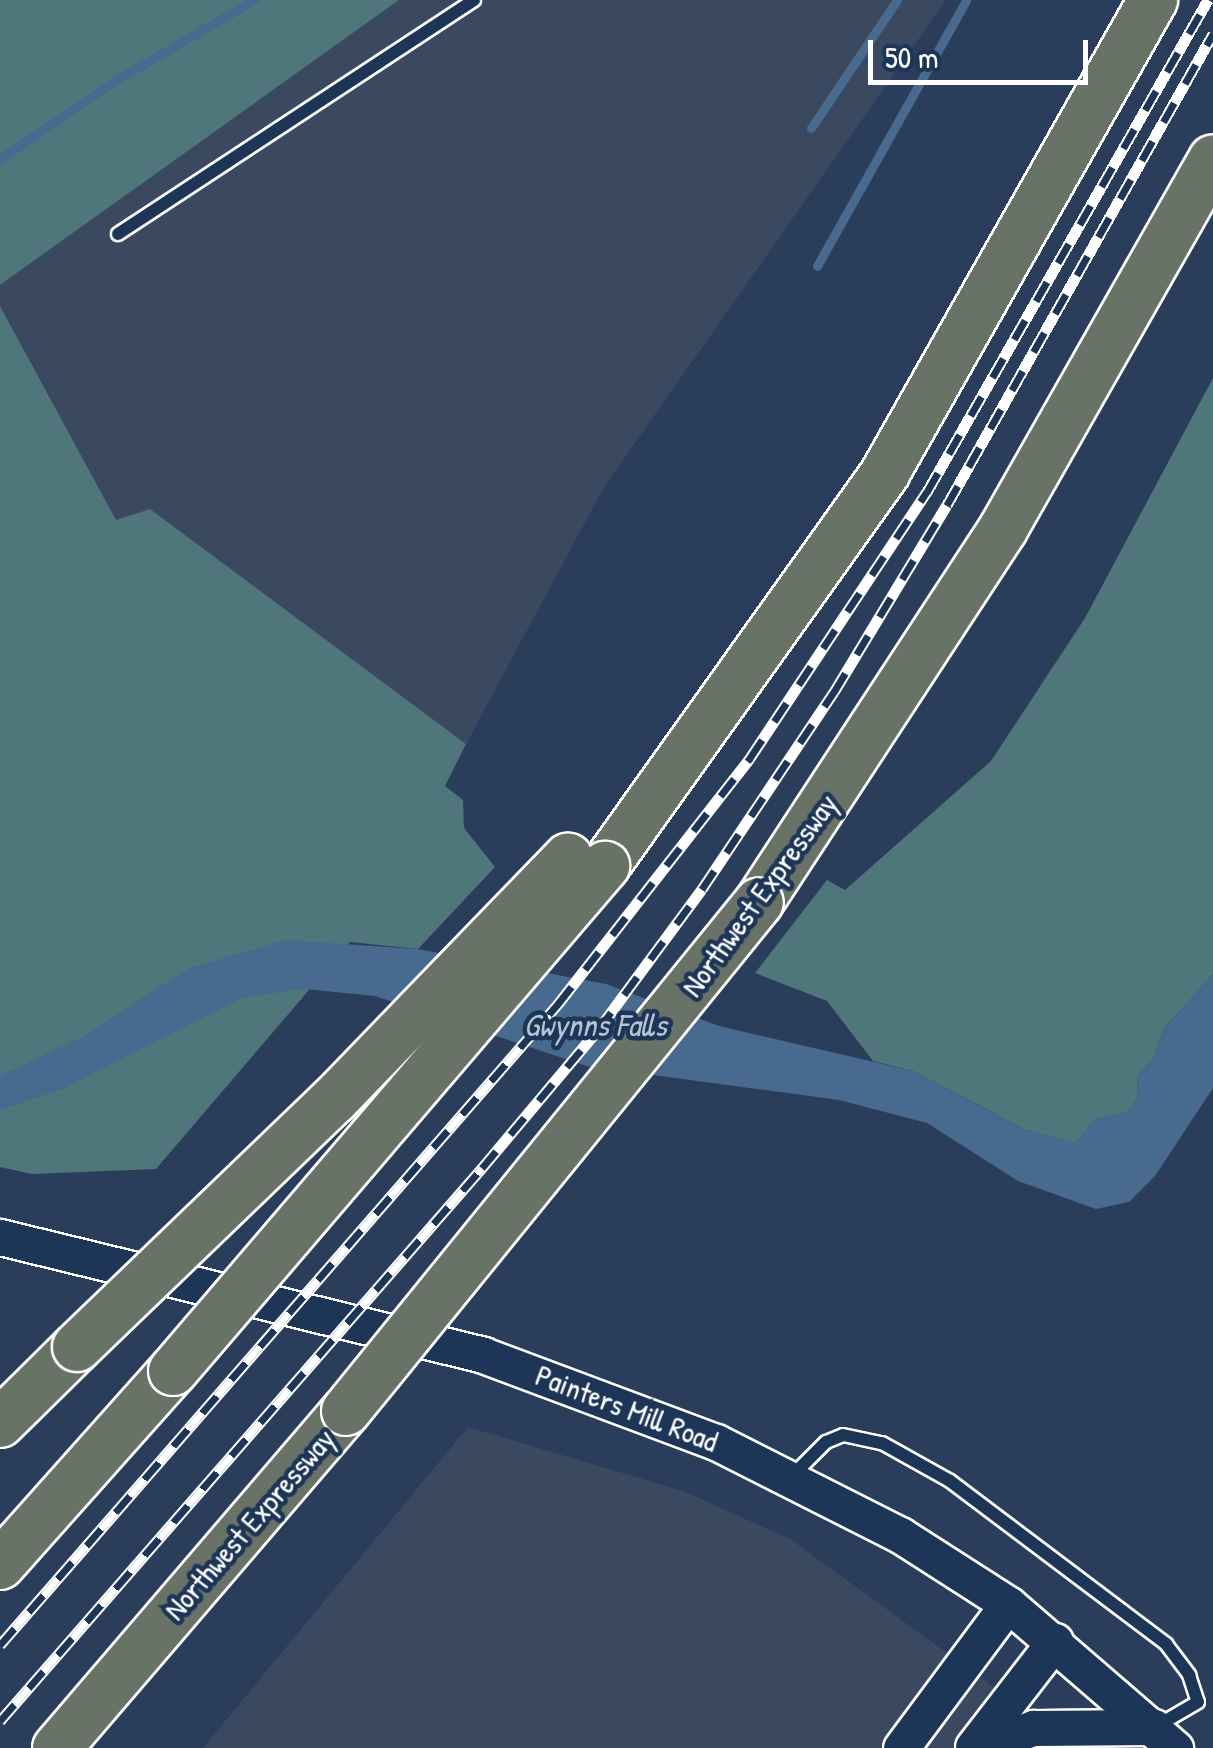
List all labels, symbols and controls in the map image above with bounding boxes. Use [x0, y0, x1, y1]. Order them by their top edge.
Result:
scale bar [873, 20, 1093, 82]
text: 50 m [885, 37, 938, 77]
street label: Northwest Expressway [673, 787, 845, 1003]
water label: Gwynns Falls [524, 1006, 666, 1044]
street label: Painters Mill Road [531, 1357, 723, 1459]
street label: Northwest Expressway [156, 1421, 342, 1627]

